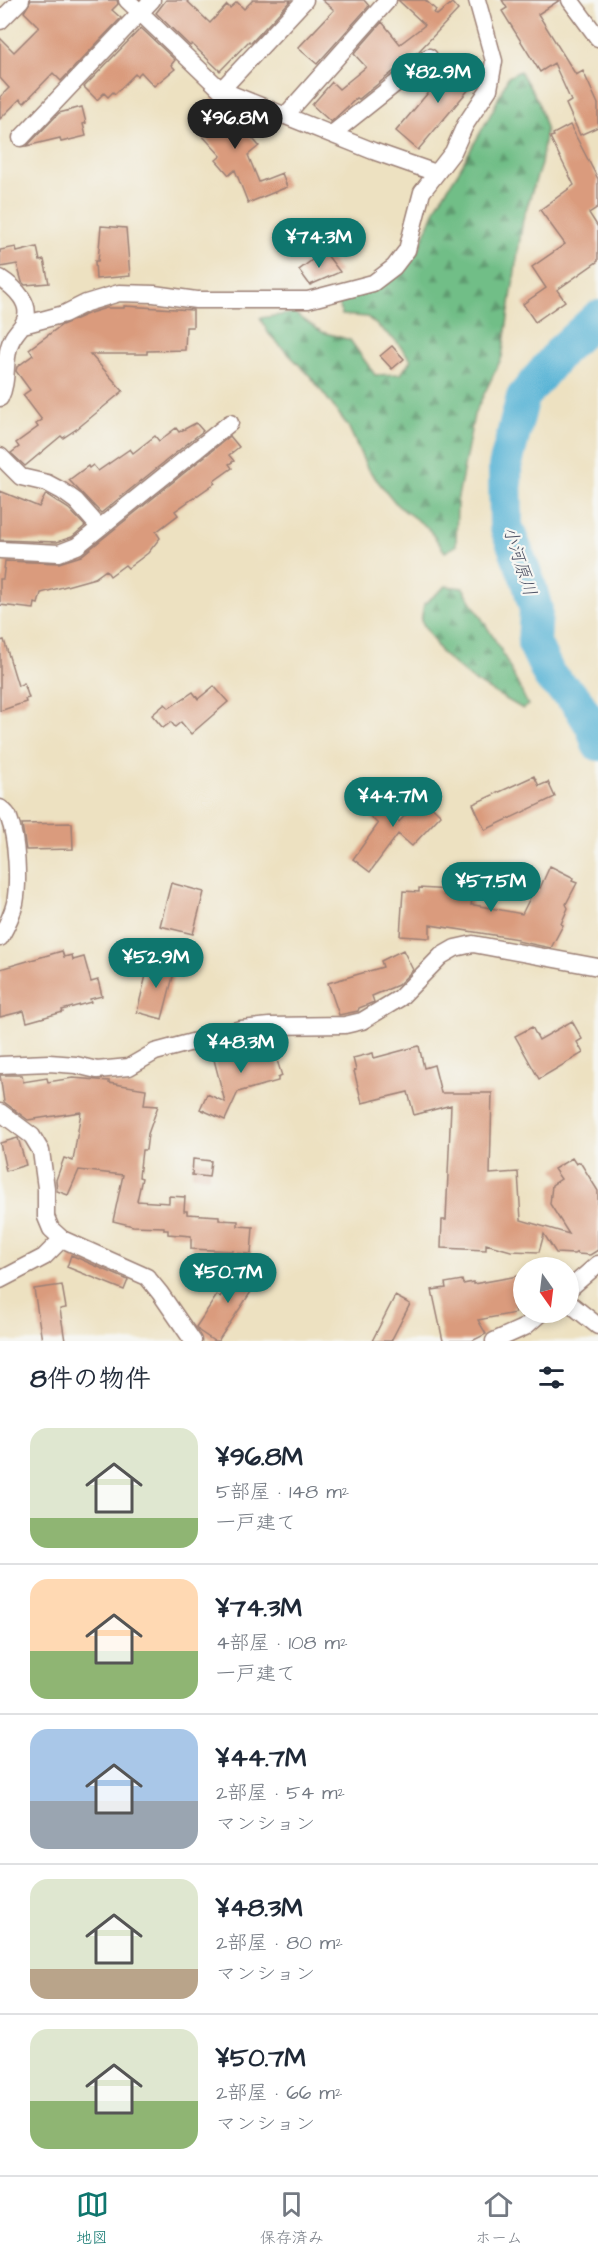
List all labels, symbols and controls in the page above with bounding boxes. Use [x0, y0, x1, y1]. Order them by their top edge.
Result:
pin: ¥82.9M [389, 53, 487, 104]
text: ¥82.9M [405, 58, 471, 86]
pin: ¥96.8M [186, 99, 284, 150]
text: ¥96.8M [202, 104, 268, 132]
pin: ¥74.3M [270, 218, 368, 269]
text: ¥74.3M [286, 223, 352, 251]
water label: 小河原川 [497, 523, 543, 599]
pin: ¥44.7M [344, 777, 442, 828]
text: ¥44.7M [358, 782, 428, 810]
pin: ¥57.5M [442, 862, 540, 913]
text: ¥57.5M [456, 867, 526, 895]
pin: ¥52.9M [107, 938, 205, 989]
text: ¥52.9M [122, 943, 190, 971]
pin: ¥48.3M [192, 1023, 290, 1074]
text: ¥48.3M [208, 1028, 274, 1056]
pin: ¥50.7M [179, 1253, 277, 1304]
north arrow [513, 1257, 579, 1323]
map controls [513, 1257, 579, 1323]
text: ¥50.7M [193, 1258, 263, 1286]
text: 8件の物件 [30, 1361, 151, 1397]
icon: filters [535, 1361, 568, 1394]
text: ¥96.8M [216, 1439, 303, 1475]
icon: home [78, 1452, 150, 1524]
text: 5部屋 · 148 m² [216, 1478, 349, 1506]
text: 一戸建て [216, 1509, 296, 1537]
text: ¥74.3M [216, 1590, 302, 1626]
icon: home [78, 1603, 150, 1675]
text: 4部屋 · 108 m² [216, 1629, 348, 1657]
text: 一戸建て [216, 1660, 296, 1688]
text: ¥44.7M [216, 1740, 306, 1776]
icon: home [78, 1753, 150, 1825]
text: 2部屋 · 54 m² [216, 1779, 345, 1807]
text: マンション [216, 1810, 315, 1838]
text: ¥48.3M [216, 1890, 303, 1926]
icon: home [78, 1903, 150, 1975]
text: 2部屋 · 80 m² [216, 1929, 343, 1957]
text: マンション [216, 1960, 315, 1988]
text: ¥50.7M [216, 2040, 306, 2076]
icon: home [78, 2053, 150, 2125]
text: 2部屋 · 66 m² [216, 2079, 342, 2107]
text: マンション [216, 2110, 315, 2138]
tab: 地図 [76, 2188, 109, 2249]
tab: 保存済み [260, 2188, 324, 2249]
tab: ホーム [475, 2188, 522, 2249]

